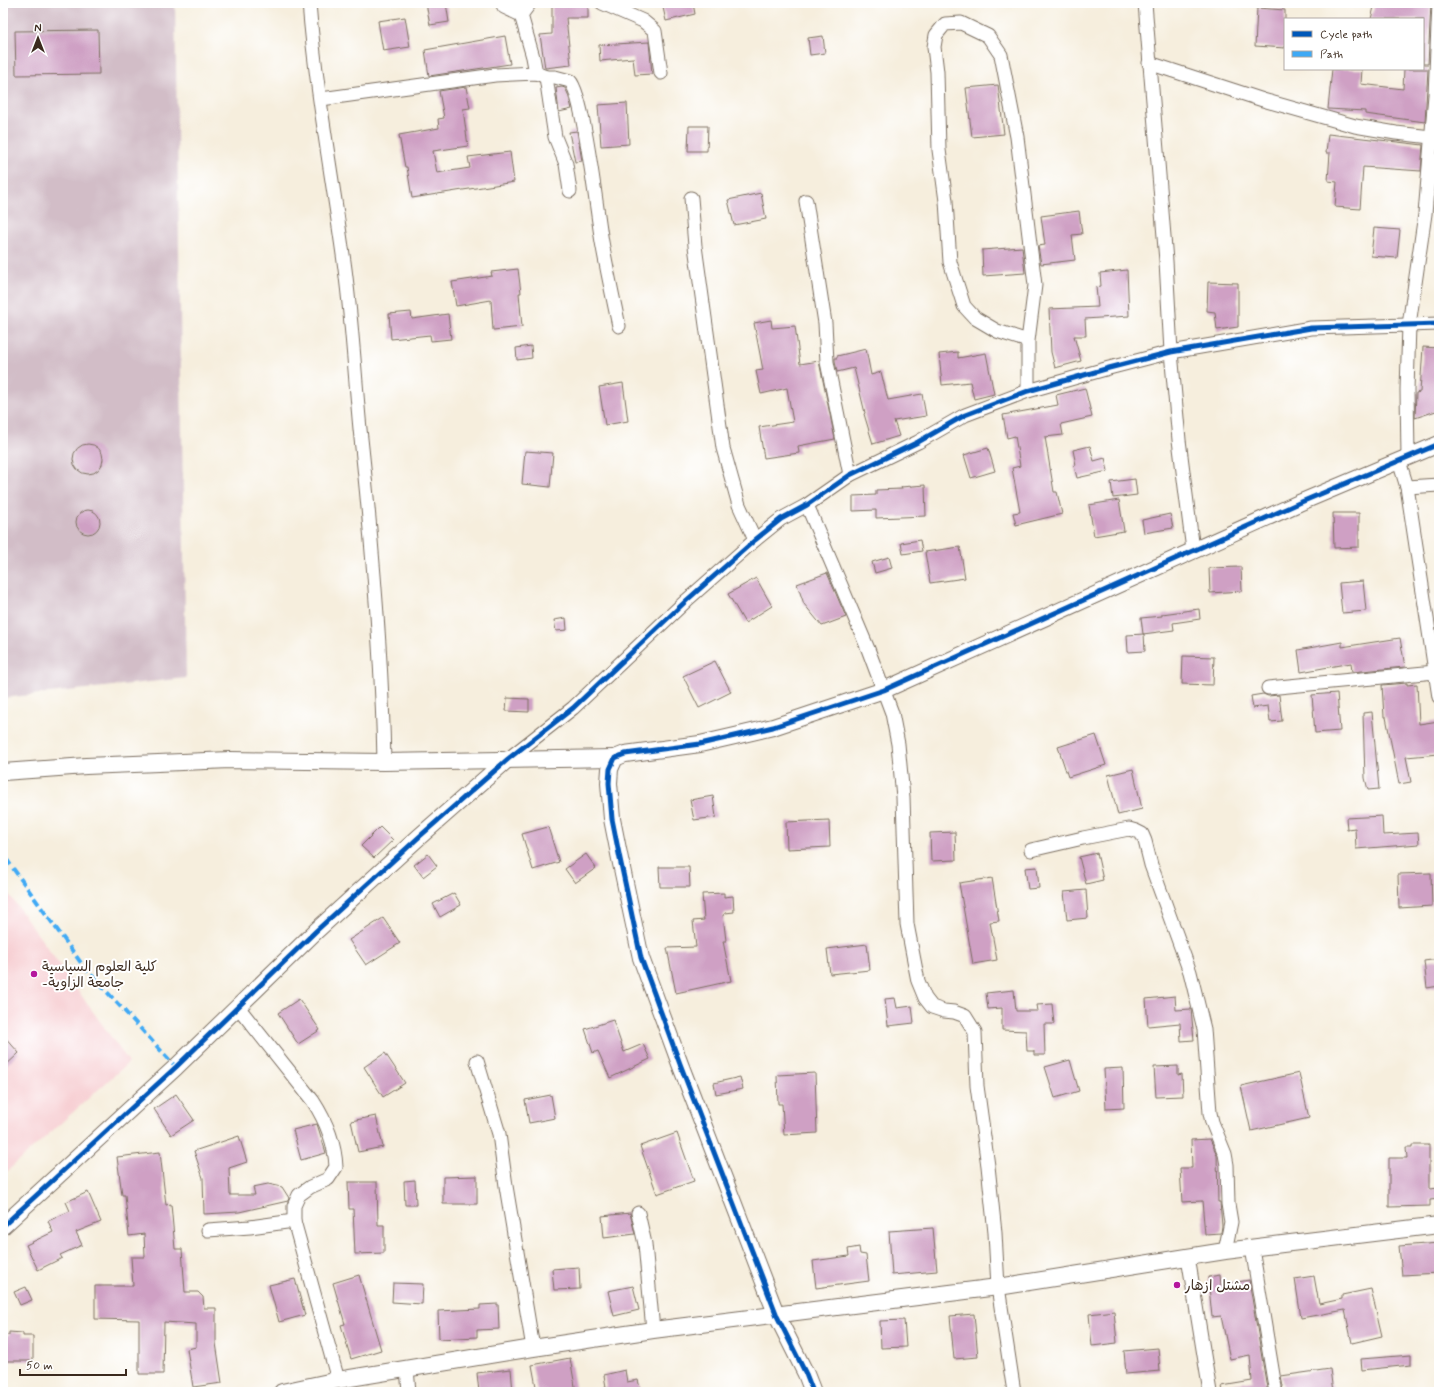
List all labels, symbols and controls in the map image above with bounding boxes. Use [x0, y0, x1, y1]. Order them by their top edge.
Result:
north arrow [18, 18, 58, 58]
legend [1284, 18, 1424, 70]
text: N [34, 22, 42, 36]
text: Cycle path [1320, 27, 1372, 43]
text: Path [1320, 47, 1343, 63]
place label: كلية العلوم السياسية -جامعة الزاوية [42, 958, 157, 992]
marker: كلية العلوم السياسية -جامعة الزاوية [29, 969, 39, 979]
place label: مشتل ازهار [1184, 1277, 1250, 1295]
marker: مشتل ازهار [1172, 1280, 1182, 1290]
scale bar [20, 1351, 126, 1377]
text: 50 m [26, 1358, 53, 1374]

